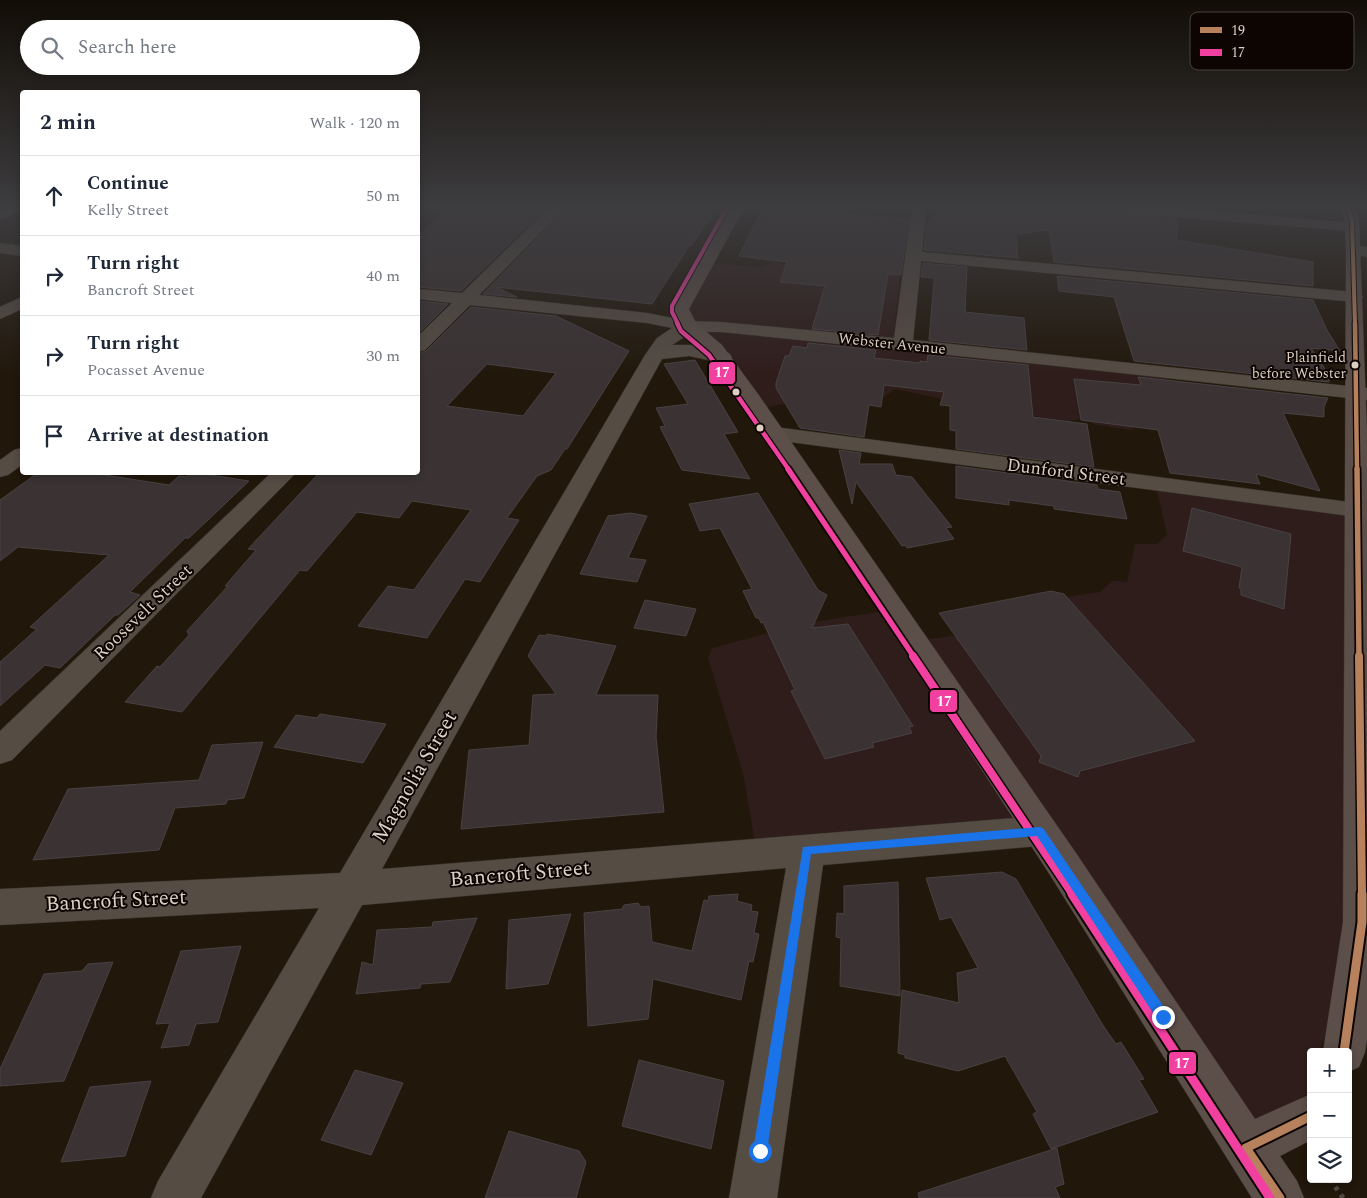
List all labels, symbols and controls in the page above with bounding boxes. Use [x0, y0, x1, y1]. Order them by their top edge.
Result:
legend [1190, 12, 1354, 70]
search box [20, 20, 420, 75]
text: 19 [1231, 20, 1245, 41]
text: Search here [78, 33, 177, 62]
icon: search [38, 34, 66, 62]
text: 17 [1231, 42, 1245, 63]
text: 2 min [40, 107, 96, 139]
text: Walk · 120 m [309, 111, 400, 135]
text: Continue [87, 169, 169, 198]
icon: ahead [40, 182, 68, 210]
text: 50 m [366, 184, 400, 208]
text: Kelly Street [87, 198, 169, 222]
text: Turn right [87, 249, 180, 278]
icon: right [40, 262, 68, 290]
text: 40 m [366, 264, 400, 288]
text: Bancroft Street [87, 278, 194, 302]
street label: Webster Avenue [837, 327, 947, 361]
text: Turn right [87, 329, 180, 358]
icon: right [40, 342, 68, 370]
text: 30 m [366, 344, 400, 368]
place label: Plainfield before Webster [1252, 347, 1346, 384]
text: Pocasset Avenue [87, 358, 205, 382]
marker: Plainfield before Webster [1350, 360, 1360, 370]
line badge: 17 [708, 361, 736, 385]
text: 17 [714, 362, 730, 383]
unlabelled marker [731, 387, 741, 397]
text: Arrive at destination [87, 421, 269, 450]
icon: arrive [40, 422, 68, 450]
unlabelled marker [755, 423, 765, 433]
street label: Dunford Street [1005, 451, 1127, 493]
street label: Roosevelt Street [87, 558, 199, 666]
line badge: 17 [929, 689, 958, 713]
text: 17 [936, 691, 952, 712]
street label: Magnolia Street [364, 705, 466, 849]
street label: Bancroft Street [448, 852, 592, 896]
street label: Bancroft Street [45, 881, 187, 921]
route end [1152, 1006, 1175, 1029]
map controls [1307, 1048, 1352, 1183]
button: + [1307, 1048, 1352, 1093]
line badge: 17 [1168, 1051, 1197, 1075]
text: 17 [1174, 1053, 1190, 1074]
button: − [1307, 1093, 1352, 1138]
button: layers [1307, 1138, 1352, 1183]
route start [749, 1140, 772, 1163]

